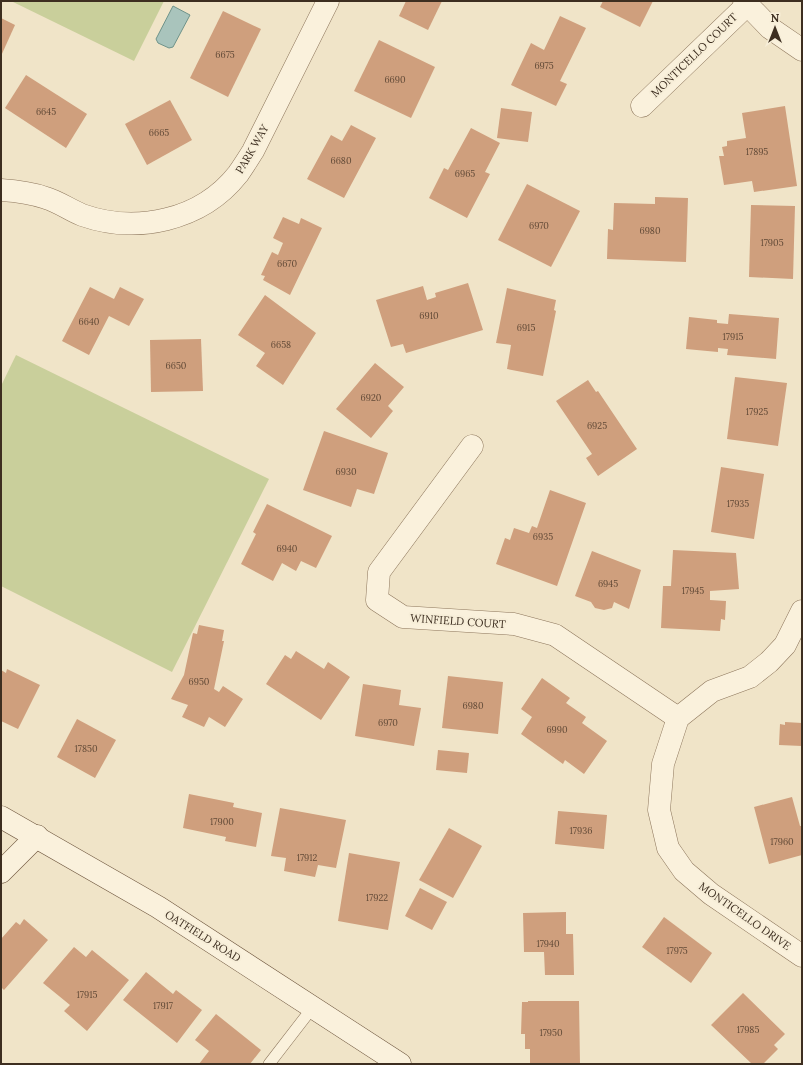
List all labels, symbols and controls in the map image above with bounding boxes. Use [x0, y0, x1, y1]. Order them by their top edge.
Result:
north arrow [755, 8, 795, 48]
street label: MONTICELLO COURT [648, 10, 740, 100]
text: N [771, 11, 780, 25]
house number: 6675 [215, 49, 235, 60]
house number: 6975 [534, 60, 554, 71]
house number: 6690 [384, 74, 406, 85]
house number: 6645 [36, 106, 56, 117]
street label: PARK WAY [232, 121, 272, 176]
house number: 6665 [149, 127, 169, 138]
house number: 17895 [746, 146, 768, 157]
house number: 6680 [330, 155, 352, 166]
house number: 6965 [455, 168, 475, 179]
house number: 6970 [529, 220, 549, 231]
house number: 6980 [639, 225, 661, 236]
house number: 17905 [760, 237, 784, 248]
house number: 6670 [277, 258, 297, 269]
house number: 6910 [419, 310, 439, 321]
house number: 6640 [79, 316, 100, 327]
house number: 6915 [517, 322, 535, 333]
house number: 17915 [723, 331, 743, 342]
house number: 6658 [271, 339, 291, 350]
house number: 6650 [166, 360, 187, 371]
house number: 6920 [361, 392, 382, 403]
house number: 17925 [746, 406, 768, 417]
house number: 6925 [587, 420, 607, 431]
house number: 6930 [335, 466, 357, 477]
house number: 17935 [727, 498, 749, 509]
house number: 6935 [533, 531, 553, 542]
house number: 6940 [277, 543, 298, 554]
house number: 6945 [598, 578, 618, 589]
house number: 17945 [682, 585, 704, 596]
street label: WINFIELD COURT [410, 611, 506, 631]
house number: 6950 [189, 676, 210, 687]
house number: 6980 [462, 700, 484, 711]
house number: 6970 [378, 717, 398, 728]
house number: 6990 [546, 724, 568, 735]
house number: 17850 [75, 743, 98, 754]
house number: 17900 [210, 816, 234, 827]
house number: 17936 [570, 825, 592, 836]
house number: 17960 [770, 836, 794, 847]
house number: 17912 [297, 852, 318, 863]
street label: MONTICELLO DRIVE [696, 879, 794, 953]
house number: 17922 [366, 892, 388, 903]
street label: OATFIELD ROAD [162, 907, 244, 965]
house number: 17940 [536, 938, 560, 949]
house number: 17975 [666, 945, 688, 956]
house number: 17915 [77, 989, 97, 1000]
house number: 17917 [153, 1000, 173, 1011]
house number: 17985 [737, 1024, 759, 1035]
house number: 17950 [539, 1027, 563, 1038]

